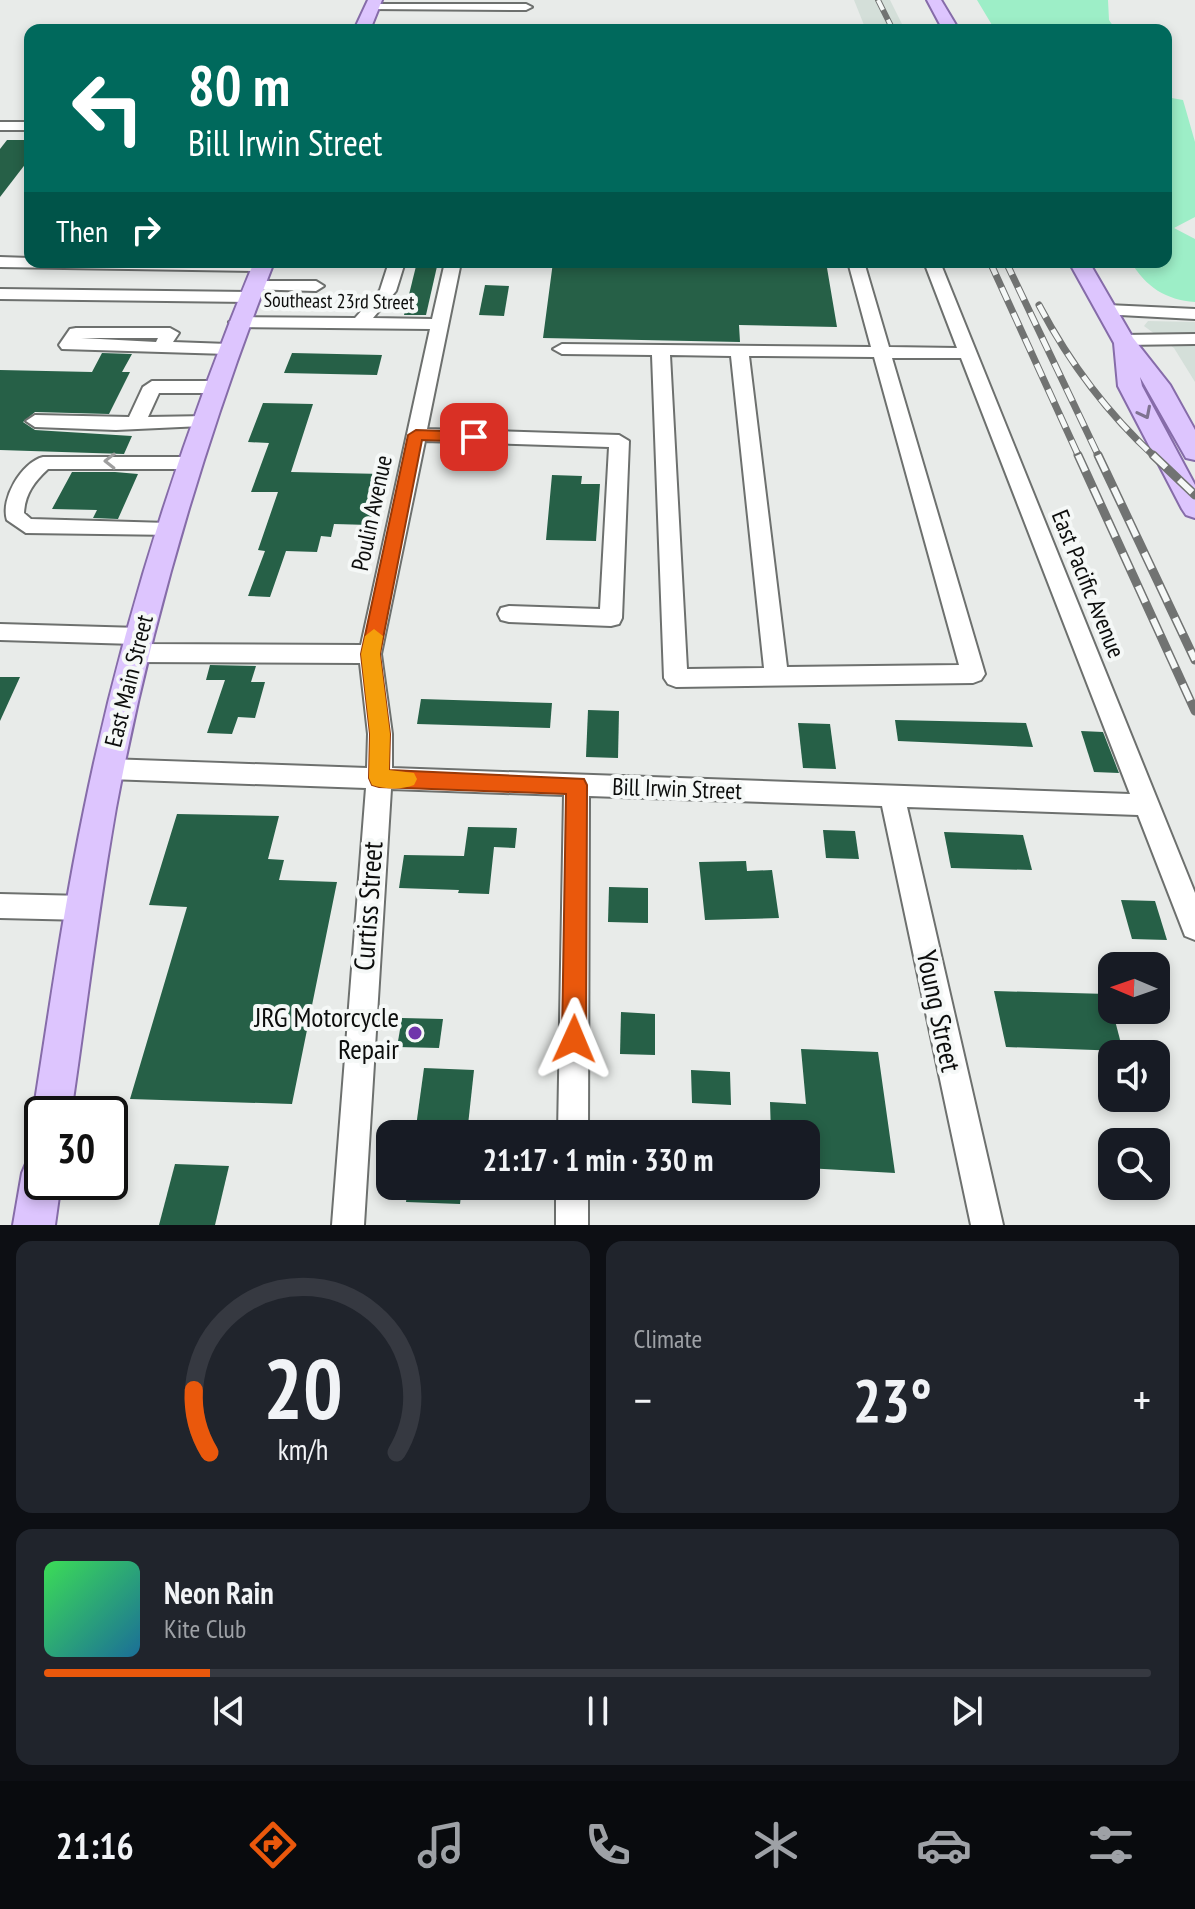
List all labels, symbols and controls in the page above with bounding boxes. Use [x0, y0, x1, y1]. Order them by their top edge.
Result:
text: 80 m [188, 49, 290, 121]
icon: left [56, 56, 160, 160]
text: Bill Irwin Street [188, 119, 382, 166]
icon: right [124, 208, 168, 252]
text: Then [56, 211, 108, 250]
street label: Southeast 23rd Street [263, 287, 415, 315]
pin [440, 403, 508, 471]
one-way arrow [1135, 405, 1150, 420]
icon: arrive [452, 415, 496, 459]
street label: Poulin Avenue [344, 452, 399, 574]
one-way arrow [103, 453, 116, 470]
street label: East Pacific Avenue [1045, 505, 1132, 662]
street label: East Main Street [97, 611, 160, 750]
street label: Bill Irwin Street [612, 771, 743, 806]
street label: Curtiss Street [345, 840, 390, 972]
street label: Young Street [909, 947, 970, 1075]
north arrow [1098, 952, 1170, 1024]
map controls [1098, 952, 1170, 1200]
position arrow [532, 997, 616, 1081]
place label: JRG Motorcycle Repair [253, 998, 399, 1067]
marker: JRG Motorcycle Repair [406, 1024, 424, 1042]
button: sound [1098, 1040, 1170, 1112]
speed limit sign: 30 [24, 1096, 128, 1200]
button: search [1098, 1128, 1170, 1200]
text: 21:17 · 1 min · 330 m [483, 1140, 713, 1179]
text: Climate [634, 1322, 702, 1355]
text: 20 [263, 1334, 343, 1442]
text: 23° [853, 1361, 932, 1439]
text: − [634, 1371, 652, 1428]
text: + [1133, 1371, 1151, 1428]
text: km/h [277, 1431, 328, 1468]
text: Neon Rain [164, 1573, 274, 1612]
text: Kite Club [164, 1612, 246, 1645]
icon: previous [207, 1689, 251, 1733]
icon: pause [576, 1689, 620, 1733]
icon: next [945, 1689, 989, 1733]
icon: directions [245, 1817, 301, 1873]
icon: music [413, 1817, 469, 1873]
icon: phone [580, 1817, 636, 1873]
icon: climate [748, 1817, 804, 1873]
icon: car [916, 1817, 972, 1873]
icon: filters [1083, 1817, 1139, 1873]
text: 21:16 [56, 1822, 134, 1869]

